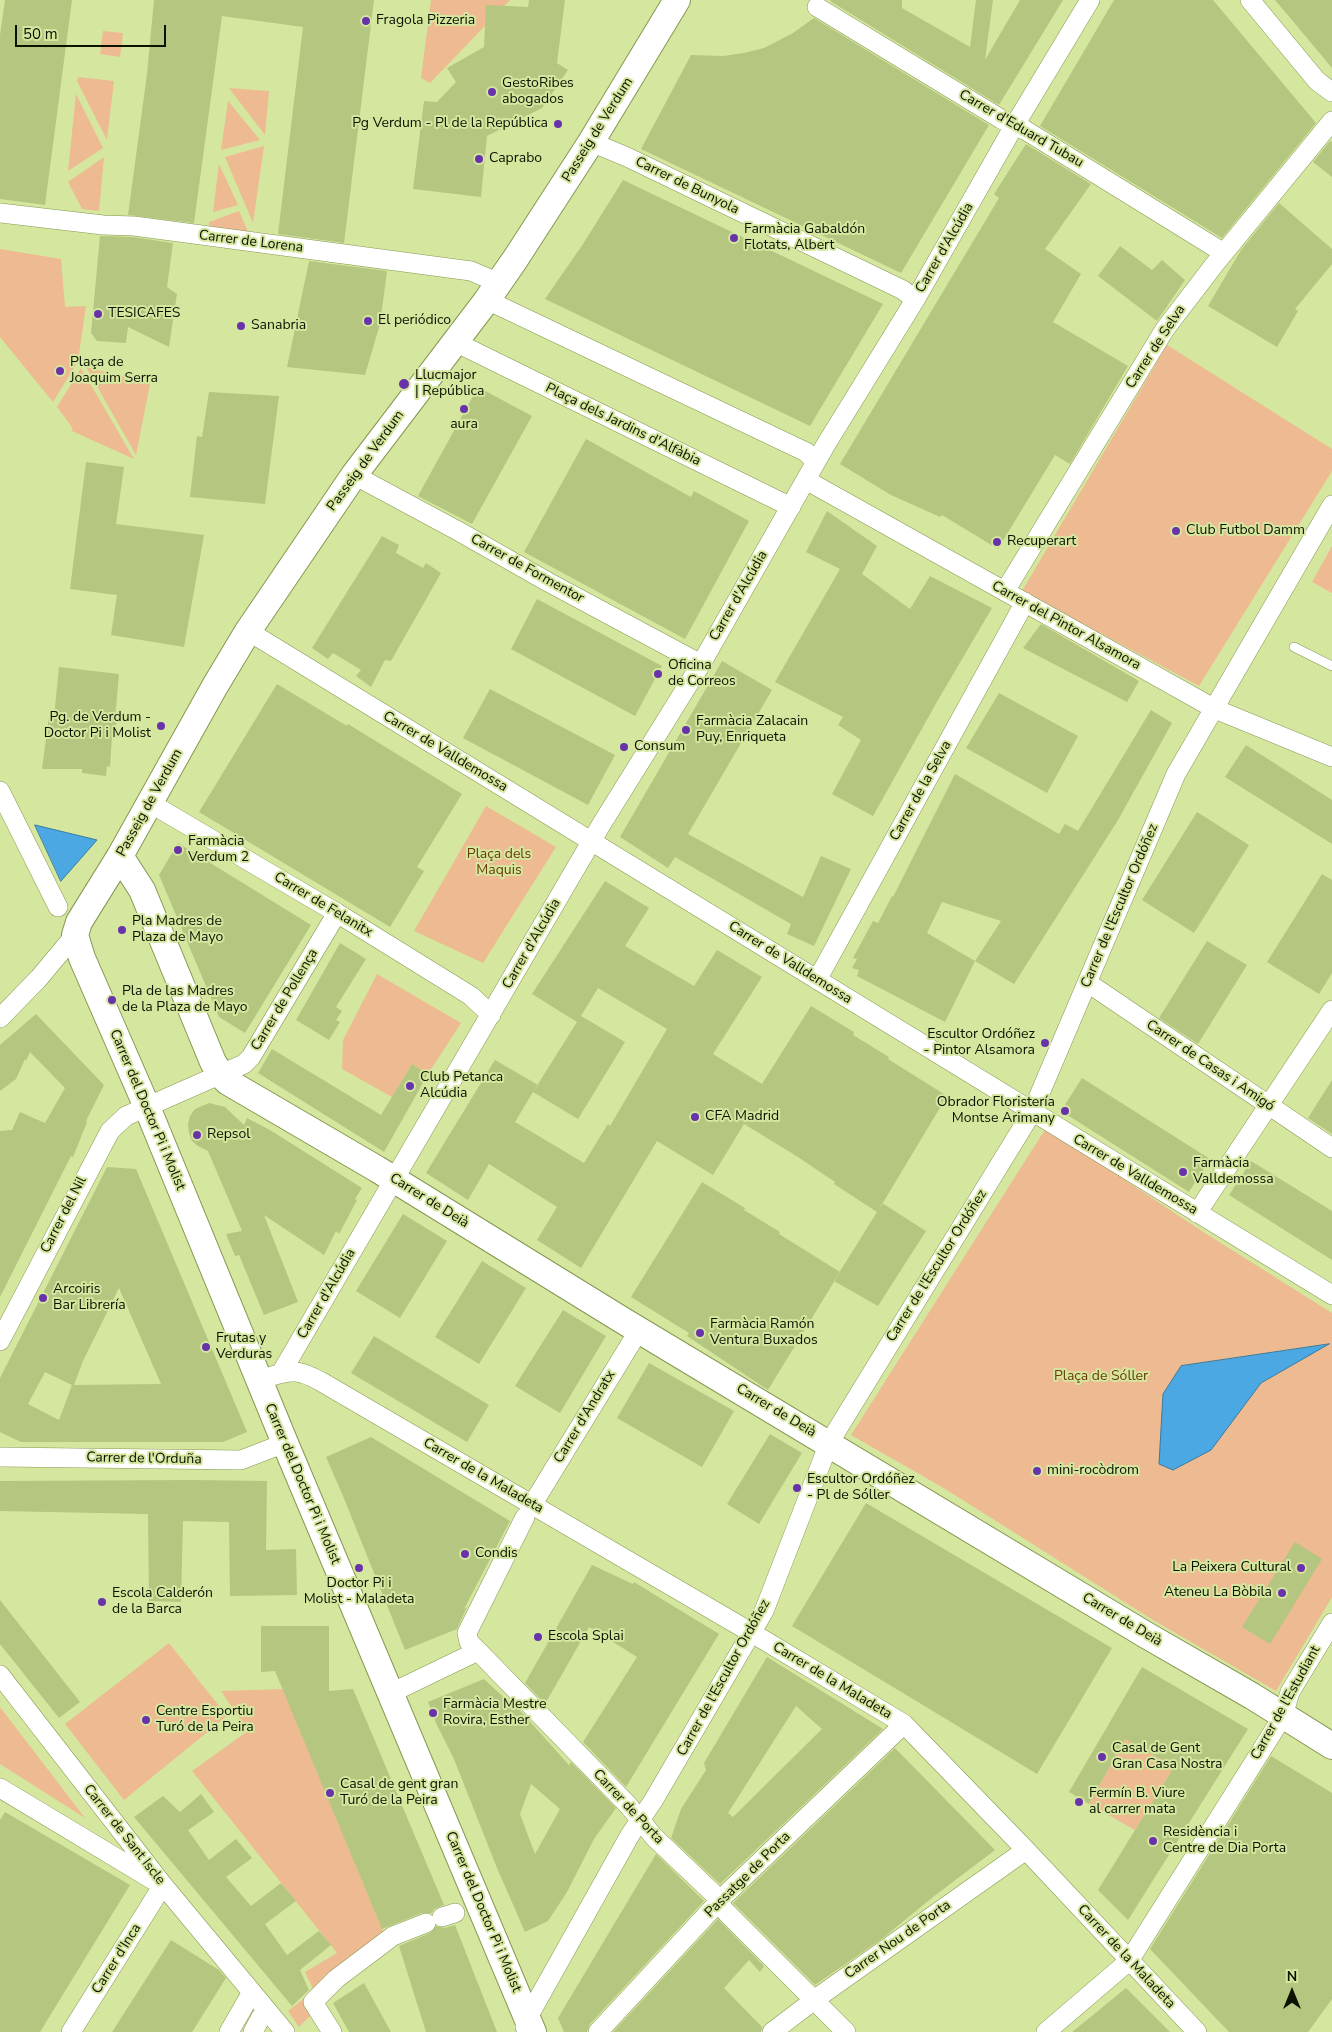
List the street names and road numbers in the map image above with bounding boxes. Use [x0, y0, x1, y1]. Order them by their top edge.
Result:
street label: Passeig de Verdum [559, 75, 637, 185]
street label: Carrer d'Eduard Tubau [956, 87, 1086, 171]
street label: Carrer de Bunyola [632, 154, 742, 218]
street label: Carrer d'Alcúdia [912, 200, 978, 296]
street label: Carrer de Lorena [198, 227, 304, 257]
street label: Carrer de Selva [1123, 302, 1189, 392]
street label: Plaça dels Jardins d'Alfàbia [543, 380, 703, 470]
street label: Passeig de Verdum [324, 407, 408, 515]
street label: Carrer de Formentor [467, 531, 587, 607]
street label: Carrer d'Alcúdia [706, 548, 772, 644]
street label: Carrer del Pintor Alsamora [989, 578, 1143, 674]
street label: Carrer de Valldemossa [380, 708, 510, 796]
street label: Carrer de la Selva [887, 738, 955, 844]
street label: Passeig de Verdum [113, 746, 187, 860]
street label: Carrer de l'Escultor Ordóñez [1078, 822, 1162, 990]
street label: Carrer de Felanitx [271, 869, 375, 941]
street label: Carrer d'Alcúdia [499, 896, 565, 992]
street label: Carrer de Valldemossa [725, 918, 855, 1008]
street label: Carrer de Pollença [248, 946, 322, 1054]
street label: Carrer de Casas i Amigó [1143, 1017, 1277, 1115]
street label: Carrer del Doctor Pi i Molist [105, 1027, 189, 1193]
street label: Carrer de Valldemossa [1070, 1131, 1200, 1219]
street label: Carrer de Deià [386, 1170, 472, 1232]
street label: Carrer del Nil [38, 1174, 90, 1256]
street label: Carrer de l'Escultor Ordóñez [883, 1187, 991, 1345]
street label: Carrer d'Alcúdia [294, 1246, 360, 1342]
street label: Carrer d'Andratx [551, 1368, 619, 1466]
street label: Carrer de Deià [733, 1381, 819, 1441]
street label: Carrer del Doctor Pi i Molist [260, 1401, 344, 1567]
street label: Carrer de la Maladeta [420, 1435, 546, 1517]
street label: Carrer de l'Orduña [86, 1450, 202, 1468]
street label: Carrer de Deià [1079, 1590, 1165, 1650]
street label: Carrer de l'Escultor Ordóñez [674, 1597, 774, 1759]
street label: Carrer de la Maladeta [769, 1639, 895, 1723]
street label: Carrer de l'Estudiant [1248, 1643, 1324, 1763]
street label: Carrer de Porta [589, 1766, 667, 1848]
street label: Carrer de Sant Iscle [80, 1782, 168, 1888]
street label: Carrer del Doctor Pi i Molist [441, 1829, 525, 1995]
street label: Passatge de Porta [702, 1829, 794, 1921]
street label: Carrer Nou de Porta [842, 1897, 954, 1983]
street label: Carrer de la Maladeta [1074, 1902, 1178, 2012]
street label: Carrer d'Inca [89, 1921, 145, 1997]

